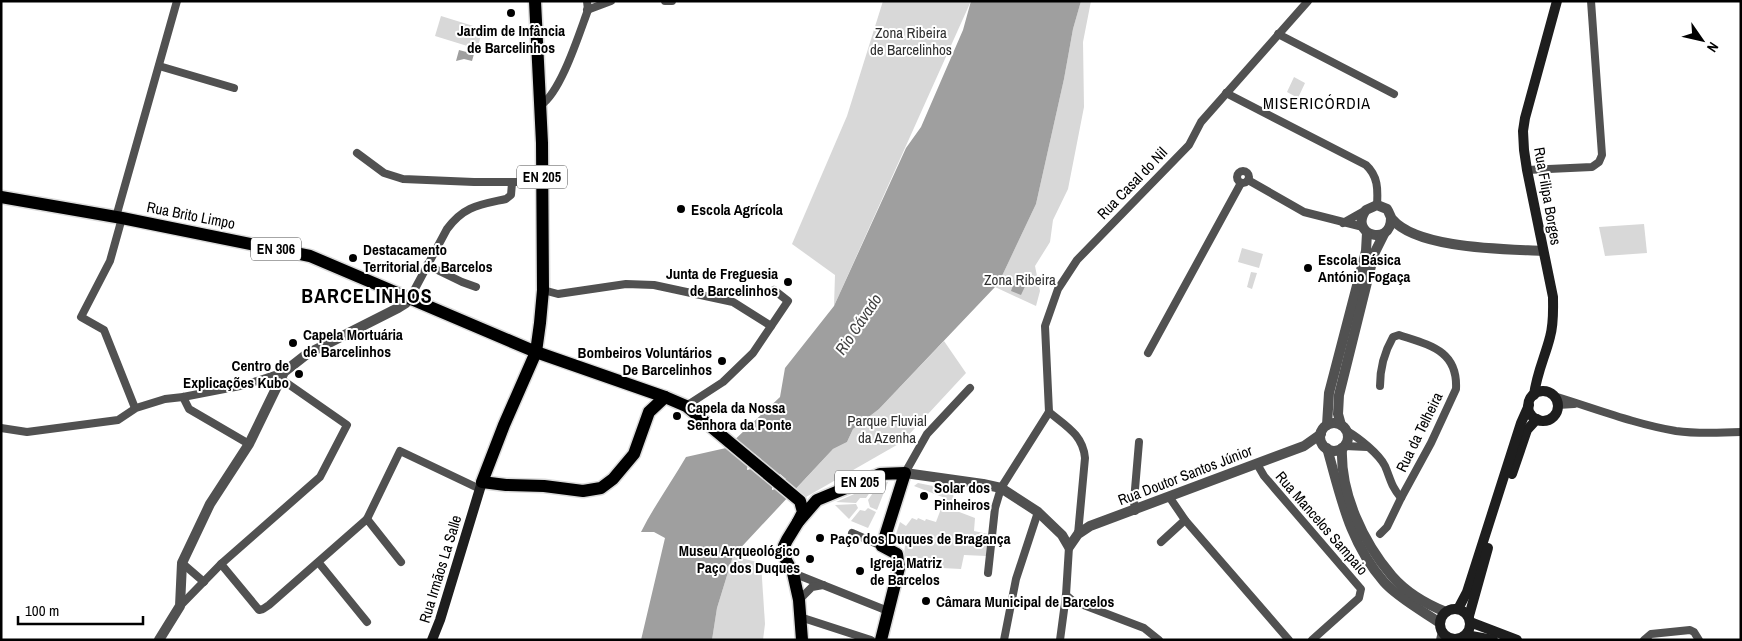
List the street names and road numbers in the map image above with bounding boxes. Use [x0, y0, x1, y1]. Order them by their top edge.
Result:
street label: Rua Casal do Nil [1092, 142, 1172, 224]
street label: Rua Filipa Borges [1529, 145, 1567, 247]
road number: EN 205 [517, 166, 567, 188]
street label: Rua Brito Limpo [145, 196, 237, 234]
road number: EN 306 [251, 238, 301, 260]
street label: Rua da Telheira [1391, 388, 1447, 476]
street label: Rua Doutor Santos Júnior [1115, 440, 1255, 510]
street label: Rua Mancelos Sampaio [1271, 467, 1373, 580]
road number: EN 205 [835, 471, 885, 494]
street label: Rua Irmãos La Salle [414, 512, 466, 625]

